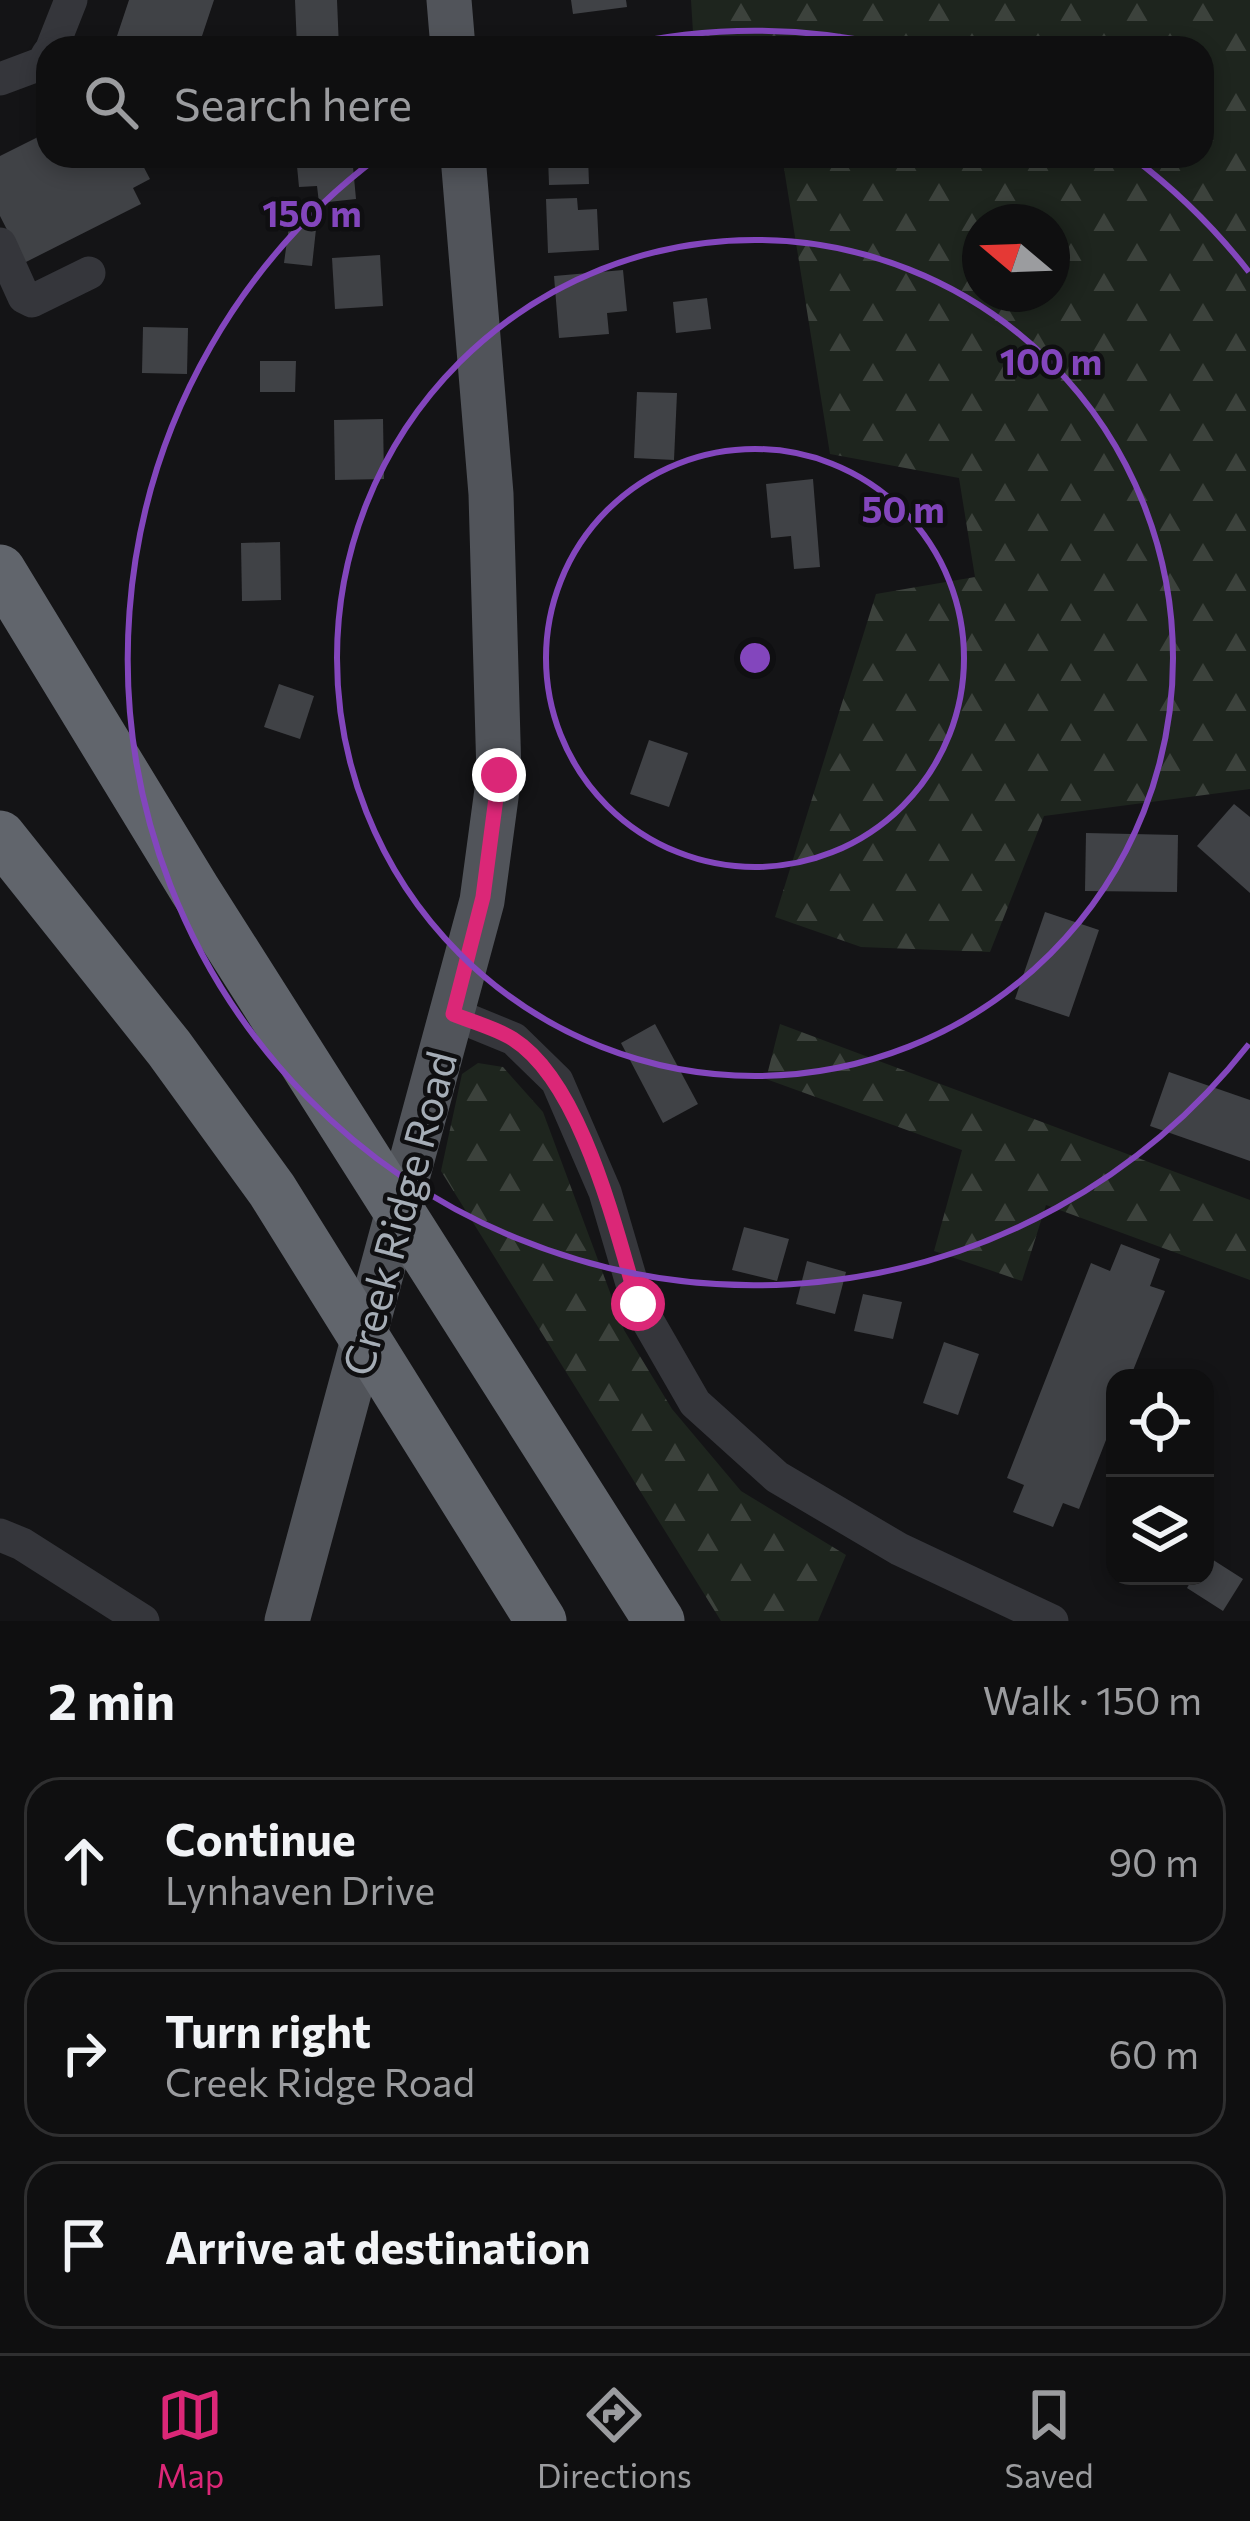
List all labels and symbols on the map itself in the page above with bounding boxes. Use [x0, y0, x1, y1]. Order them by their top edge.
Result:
text: 150 m [262, 190, 362, 234]
north arrow [962, 204, 1070, 312]
text: 100 m [1000, 338, 1102, 382]
text: 50 m [861, 486, 945, 530]
centre of rings [734, 637, 776, 679]
route end [472, 748, 526, 802]
street label: Creek Ridge Road [330, 1045, 466, 1381]
route start [611, 1277, 665, 1331]

